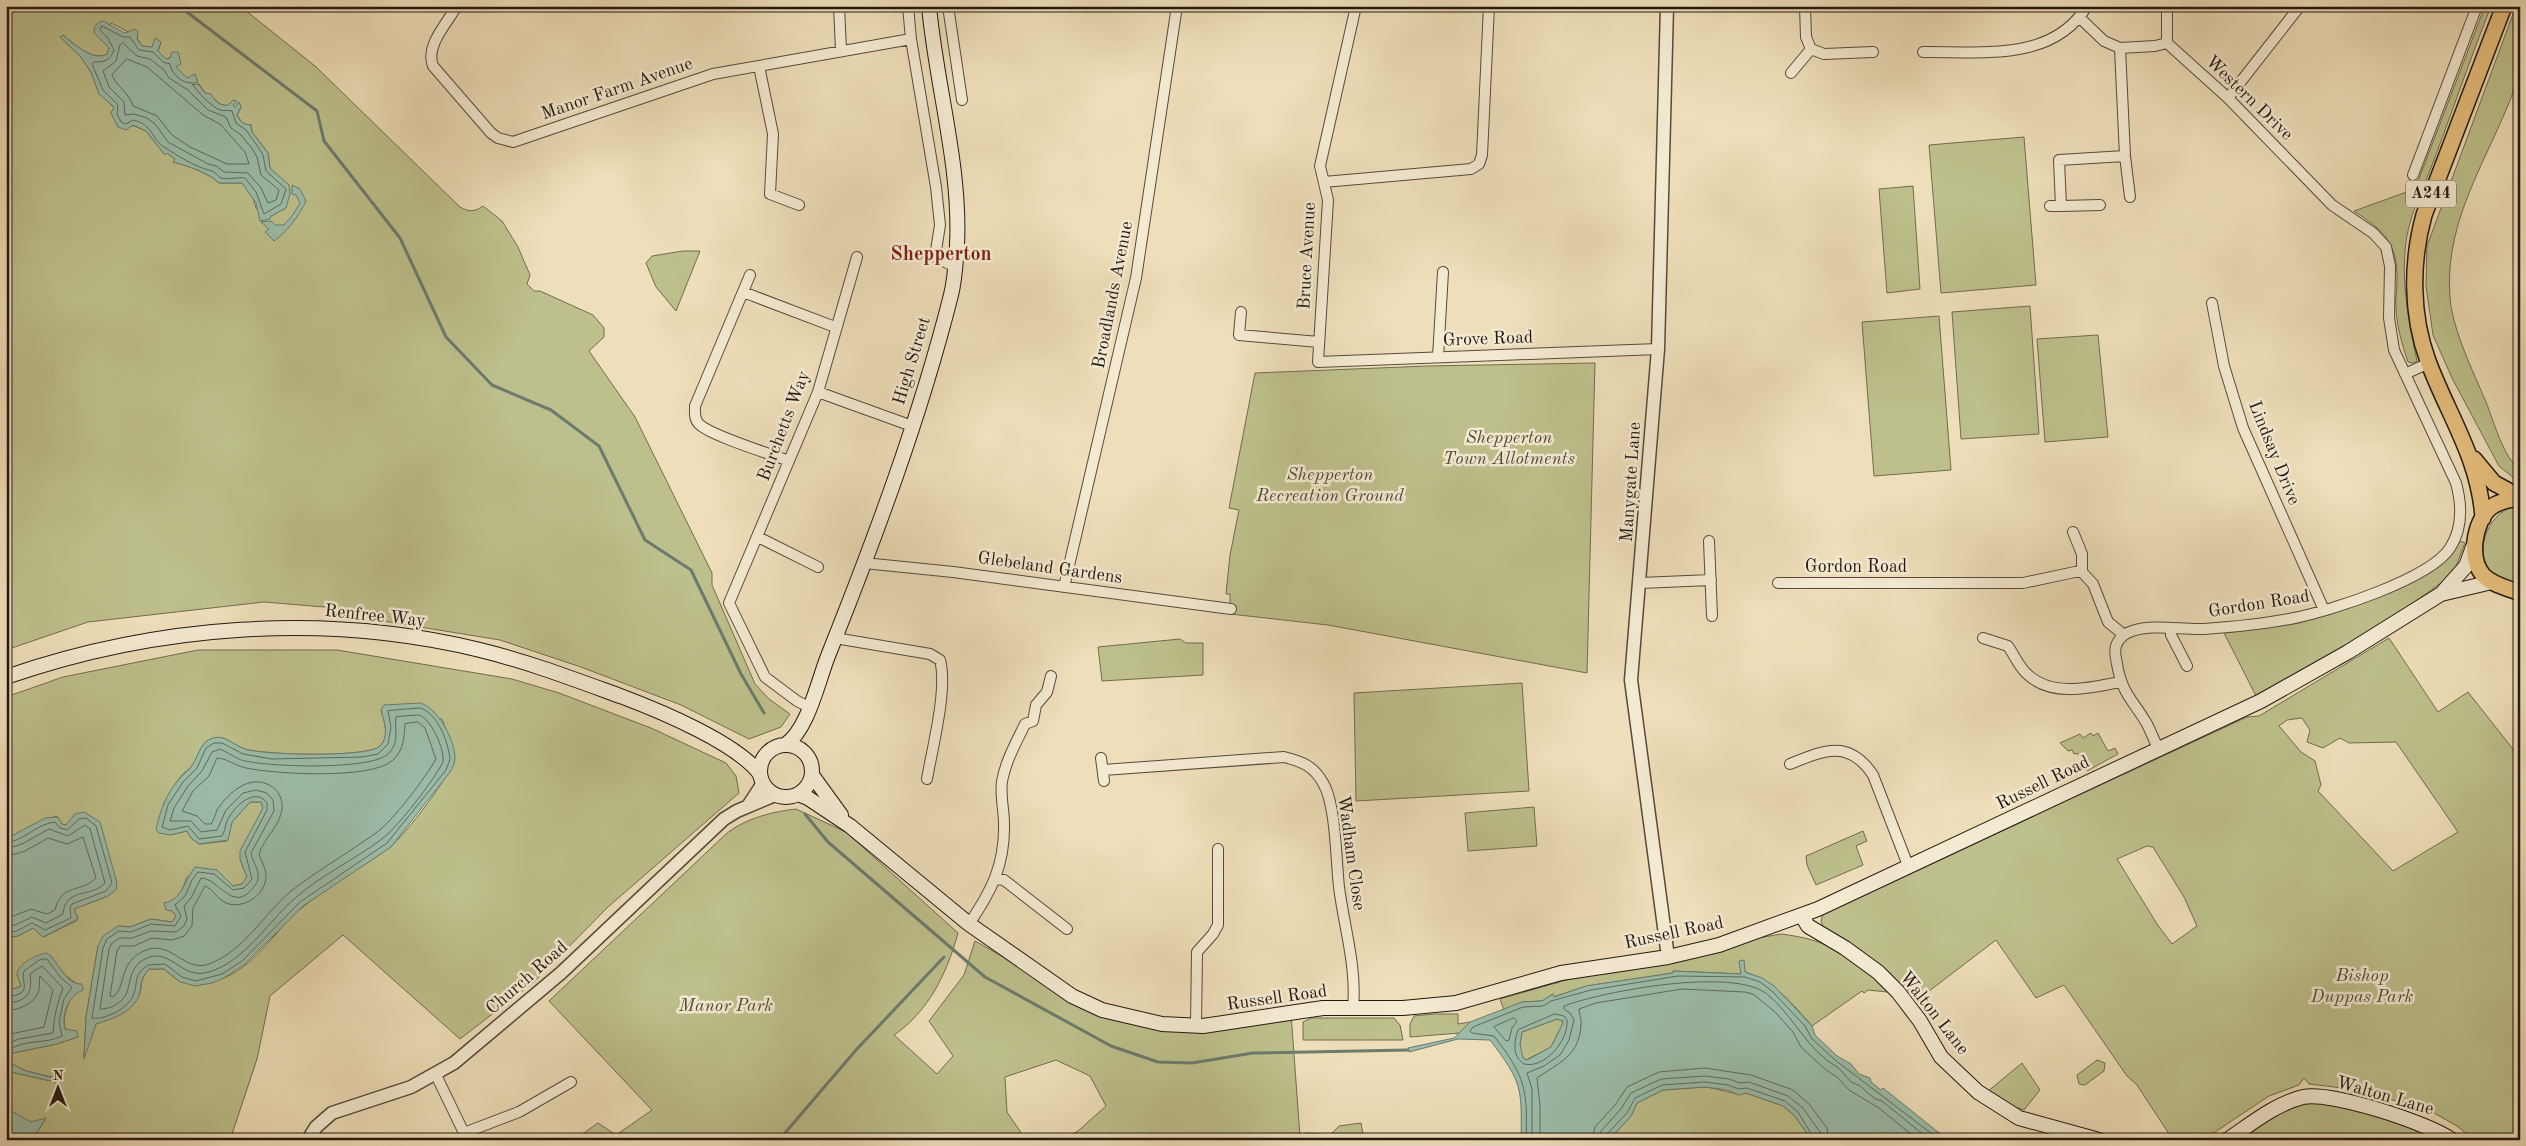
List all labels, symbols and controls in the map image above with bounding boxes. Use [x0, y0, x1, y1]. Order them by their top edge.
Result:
street label: Western Drive [2202, 52, 2296, 144]
street label: Manor Farm Avenue [539, 55, 695, 123]
road number: A244 [2406, 180, 2456, 208]
street label: Bruce Avenue [1295, 202, 1319, 310]
street label: Broadlands Avenue [1090, 220, 1136, 370]
district label: Shepperton [890, 245, 992, 265]
street label: High Street [890, 315, 934, 407]
street label: Grove Road [1442, 328, 1534, 350]
street label: Burchetts Way [755, 368, 813, 484]
street label: Lindsay Drive [2245, 399, 2303, 507]
street label: Manygate Lane [1618, 421, 1644, 543]
park label: Shepperton Town Allotments [1443, 429, 1575, 468]
park label: Shepperton Recreation Ground [1255, 466, 1404, 505]
street label: Glebeland Gardens [976, 549, 1124, 587]
street label: Gordon Road [1805, 558, 1907, 576]
street label: Gordon Road [2207, 587, 2311, 621]
street label: Renfree Way [323, 602, 427, 630]
street label: Russell Road [1994, 753, 2092, 813]
street label: Wadham Close [1334, 794, 1368, 912]
street label: Russell Road [1623, 914, 1725, 952]
street label: Church Road [483, 938, 571, 1018]
park label: Bishop Duppas Park [2310, 967, 2414, 1006]
street label: Walton Lane [1896, 968, 1972, 1058]
street label: Russell Road [1226, 982, 1328, 1014]
park label: Manor Park [678, 997, 773, 1015]
north arrow [32, 1064, 82, 1114]
text: N [53, 1069, 64, 1083]
street label: Walton Lane [2334, 1074, 2436, 1118]

